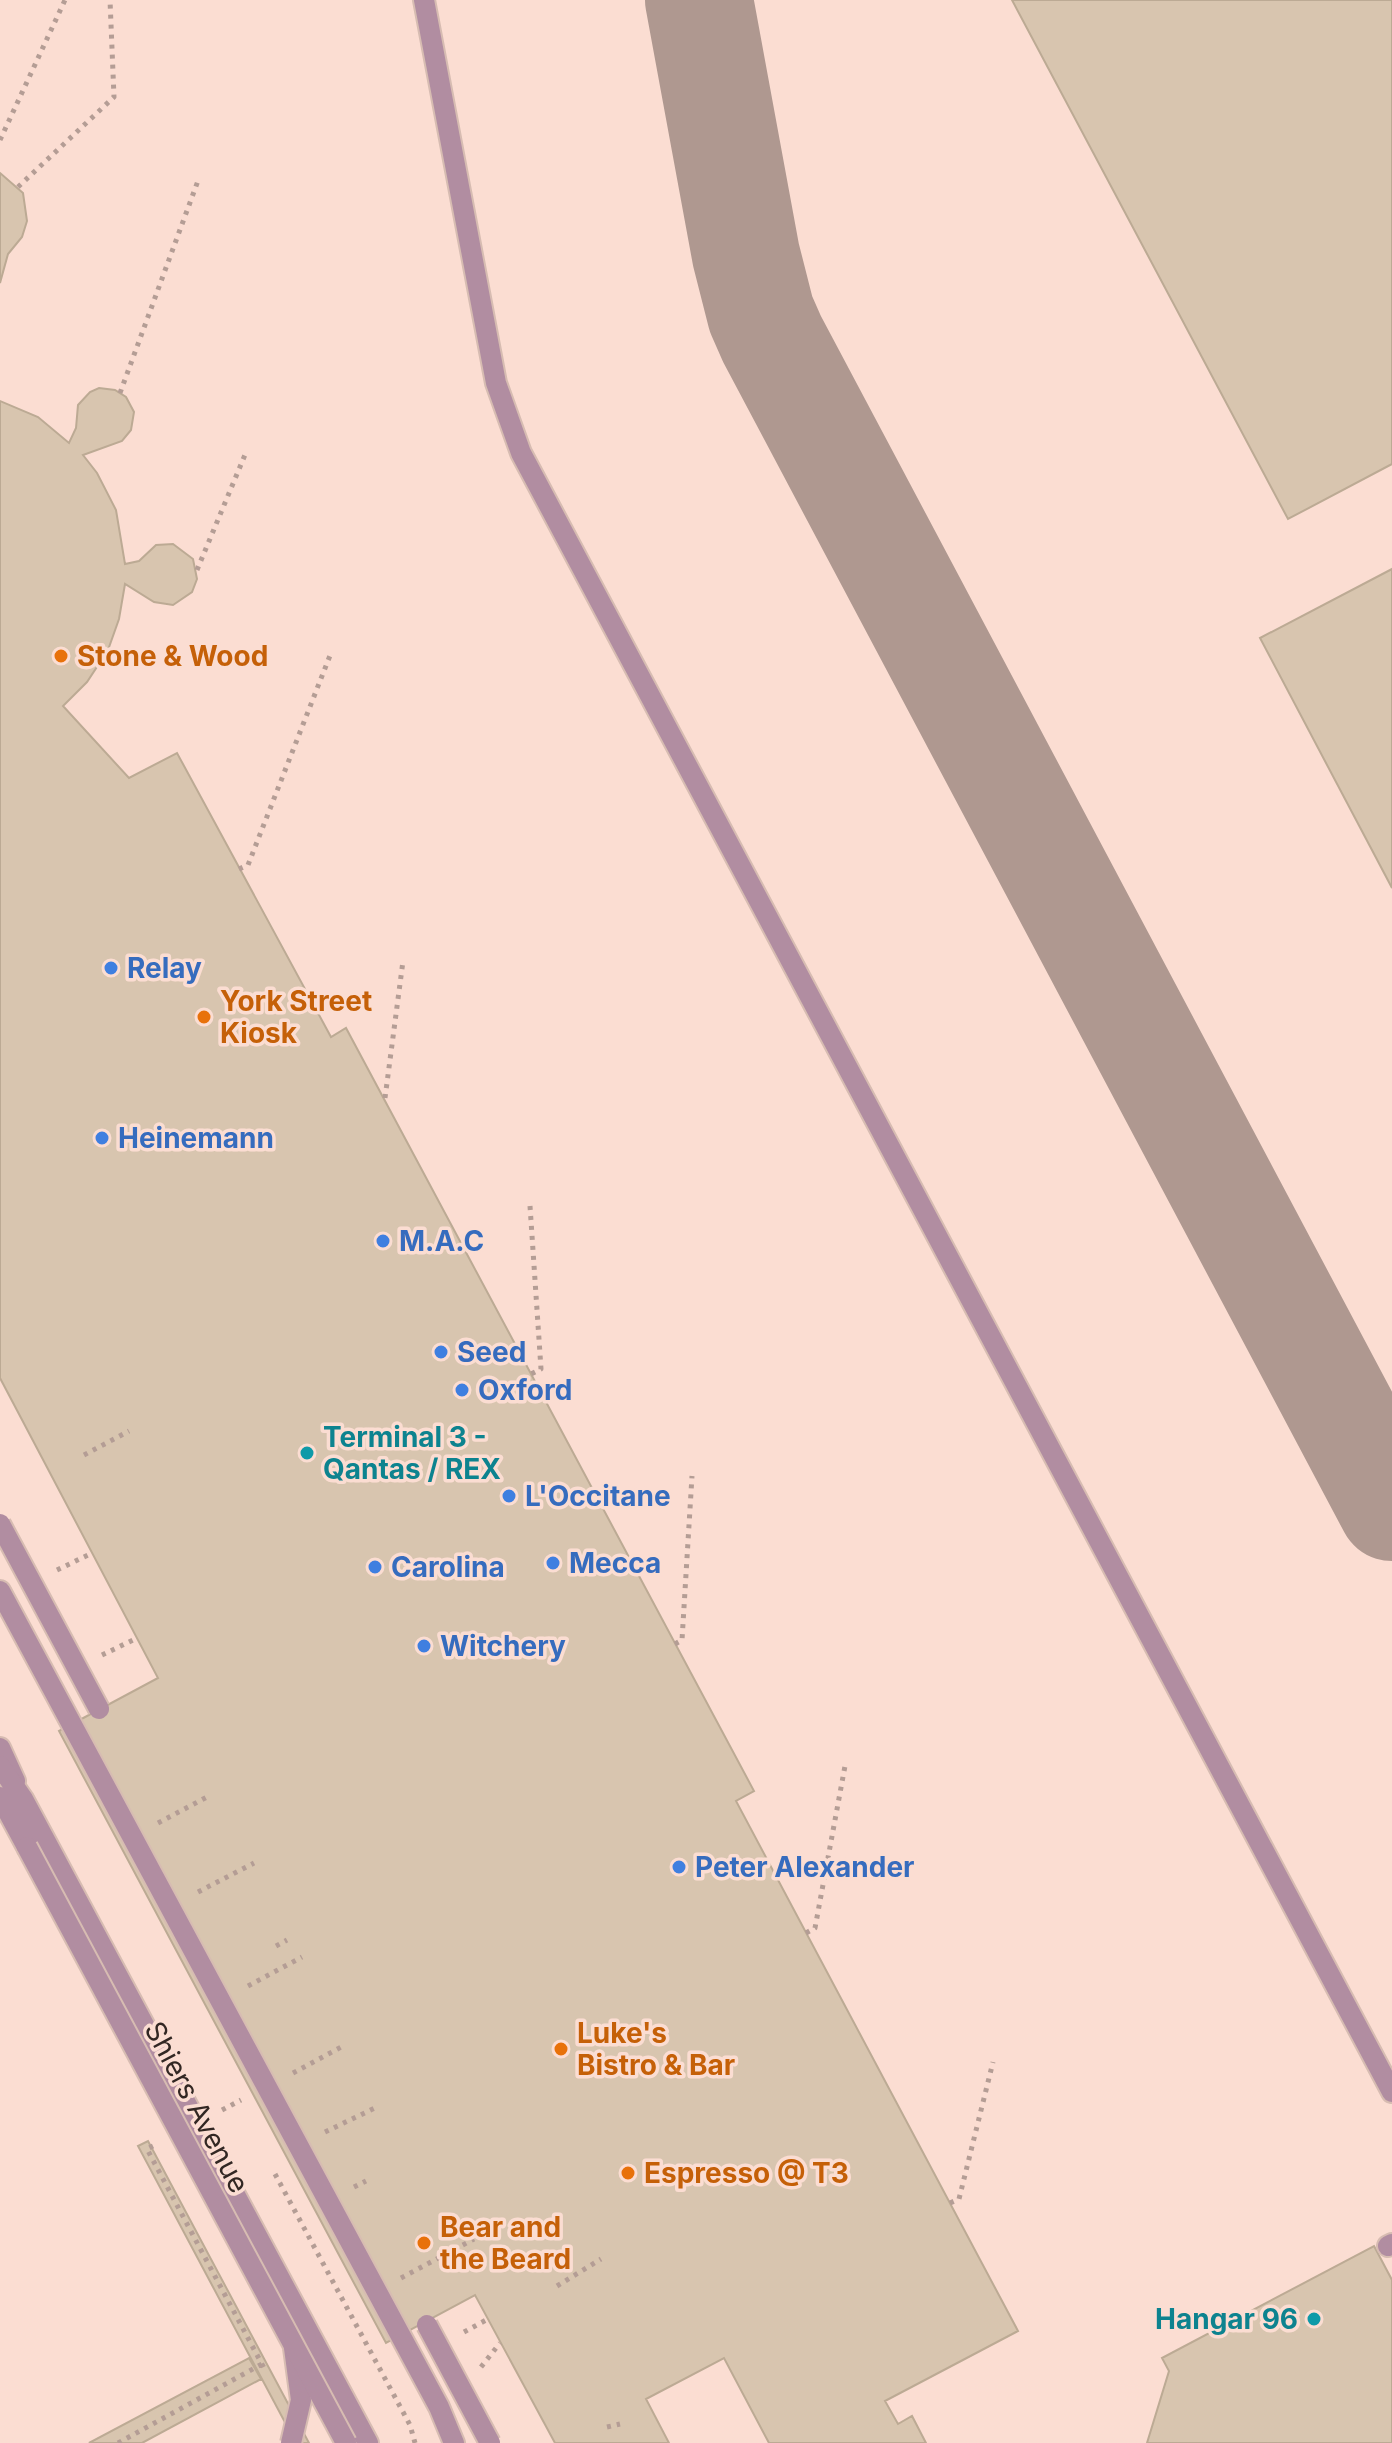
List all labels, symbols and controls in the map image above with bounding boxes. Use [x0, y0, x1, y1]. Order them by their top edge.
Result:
place label: Stone & Wood [77, 639, 268, 673]
marker: Stone & Wood [52, 647, 70, 665]
place label: Relay [127, 951, 202, 985]
marker: Relay [102, 959, 120, 977]
place label: York Street Kiosk [220, 984, 372, 1050]
marker: York Street Kiosk [195, 1008, 213, 1026]
place label: Heinemann [118, 1121, 274, 1155]
marker: Heinemann [93, 1129, 111, 1147]
place label: M.A.C [399, 1224, 484, 1258]
marker: M.A.C [374, 1232, 392, 1250]
place label: Seed [457, 1335, 526, 1369]
marker: Seed [432, 1343, 450, 1361]
place label: Oxford [478, 1373, 572, 1407]
marker: Oxford [453, 1381, 471, 1399]
place label: Terminal 3 - Qantas / REX [323, 1420, 501, 1486]
marker: Terminal 3 - Qantas / REX [298, 1444, 316, 1462]
place label: L'Occitane [525, 1479, 671, 1513]
marker: L'Occitane [500, 1487, 518, 1505]
place label: Mecca [569, 1546, 661, 1580]
place label: Carolina [391, 1550, 505, 1584]
marker: Mecca [544, 1554, 562, 1572]
marker: Carolina [366, 1558, 384, 1576]
place label: Witchery [440, 1629, 566, 1663]
marker: Witchery [415, 1637, 433, 1655]
place label: Peter Alexander [695, 1850, 915, 1884]
marker: Peter Alexander [670, 1858, 688, 1876]
street label: Shiers Avenue [138, 2015, 256, 2199]
place label: Luke's Bistro & Bar [577, 2016, 735, 2082]
marker: Luke's Bistro & Bar [552, 2040, 570, 2058]
place label: Espresso @ T3 [644, 2156, 849, 2190]
marker: Espresso @ T3 [619, 2164, 637, 2182]
place label: Bear and the Beard [440, 2210, 571, 2276]
marker: Bear and the Beard [415, 2234, 433, 2252]
place label: Hangar 96 [1155, 2302, 1298, 2336]
marker: Hangar 96 [1305, 2310, 1323, 2328]

